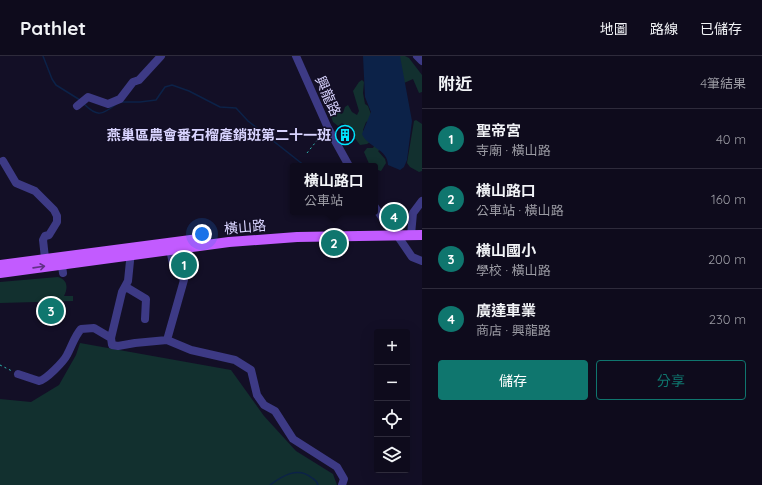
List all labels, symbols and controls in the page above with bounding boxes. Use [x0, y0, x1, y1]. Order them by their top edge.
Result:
text: Pathlet [20, 16, 86, 40]
text: 地圖 [600, 20, 628, 38]
text: 路線 [650, 20, 678, 38]
text: 已儲存 [700, 20, 742, 38]
street label: 興龍路 [311, 73, 345, 119]
text: 附近 [438, 73, 472, 94]
text: 4筆結果 [700, 75, 746, 91]
text: 聖帝宮 [476, 121, 521, 140]
building icon: 燕巢區農會番石榴產銷班第二十一班 [334, 124, 356, 146]
place label: 燕巢區農會番石榴產銷班第二十一班 [107, 126, 331, 144]
text: 1 [448, 131, 454, 147]
text: 40 m [716, 131, 746, 147]
text: 寺廟 · 橫山路 [476, 142, 551, 158]
popup [290, 163, 378, 215]
text: 橫山路口 [304, 171, 364, 190]
text: 橫山路口 [476, 181, 536, 200]
text: 2 [447, 191, 455, 207]
text: 160 m [711, 191, 746, 207]
text: 公車站 [304, 192, 343, 208]
pin: 4 [381, 202, 407, 232]
text: 公車站 · 橫山路 [476, 202, 564, 218]
street label: 橫山路 [223, 216, 267, 238]
your location [192, 224, 212, 244]
pin: 2 [321, 228, 347, 258]
text: 橫山國小 [476, 241, 536, 260]
pin: 1 [171, 250, 197, 280]
text: 3 [448, 251, 454, 267]
text: 200 m [708, 251, 746, 267]
text: 學校 · 橫山路 [476, 262, 551, 278]
one-way arrow [32, 263, 45, 271]
pin: 3 [38, 296, 64, 326]
text: 廣達車業 [476, 301, 536, 320]
text: 4 [447, 311, 455, 327]
text: 230 m [709, 311, 746, 327]
text: 商店 · 興龍路 [476, 322, 551, 338]
map controls [374, 329, 410, 473]
button: + [374, 329, 410, 365]
button: 儲存 [438, 360, 588, 400]
button: 分享 [596, 360, 746, 400]
button: − [374, 365, 410, 401]
button: locate [374, 401, 410, 437]
button: layers [374, 437, 410, 473]

